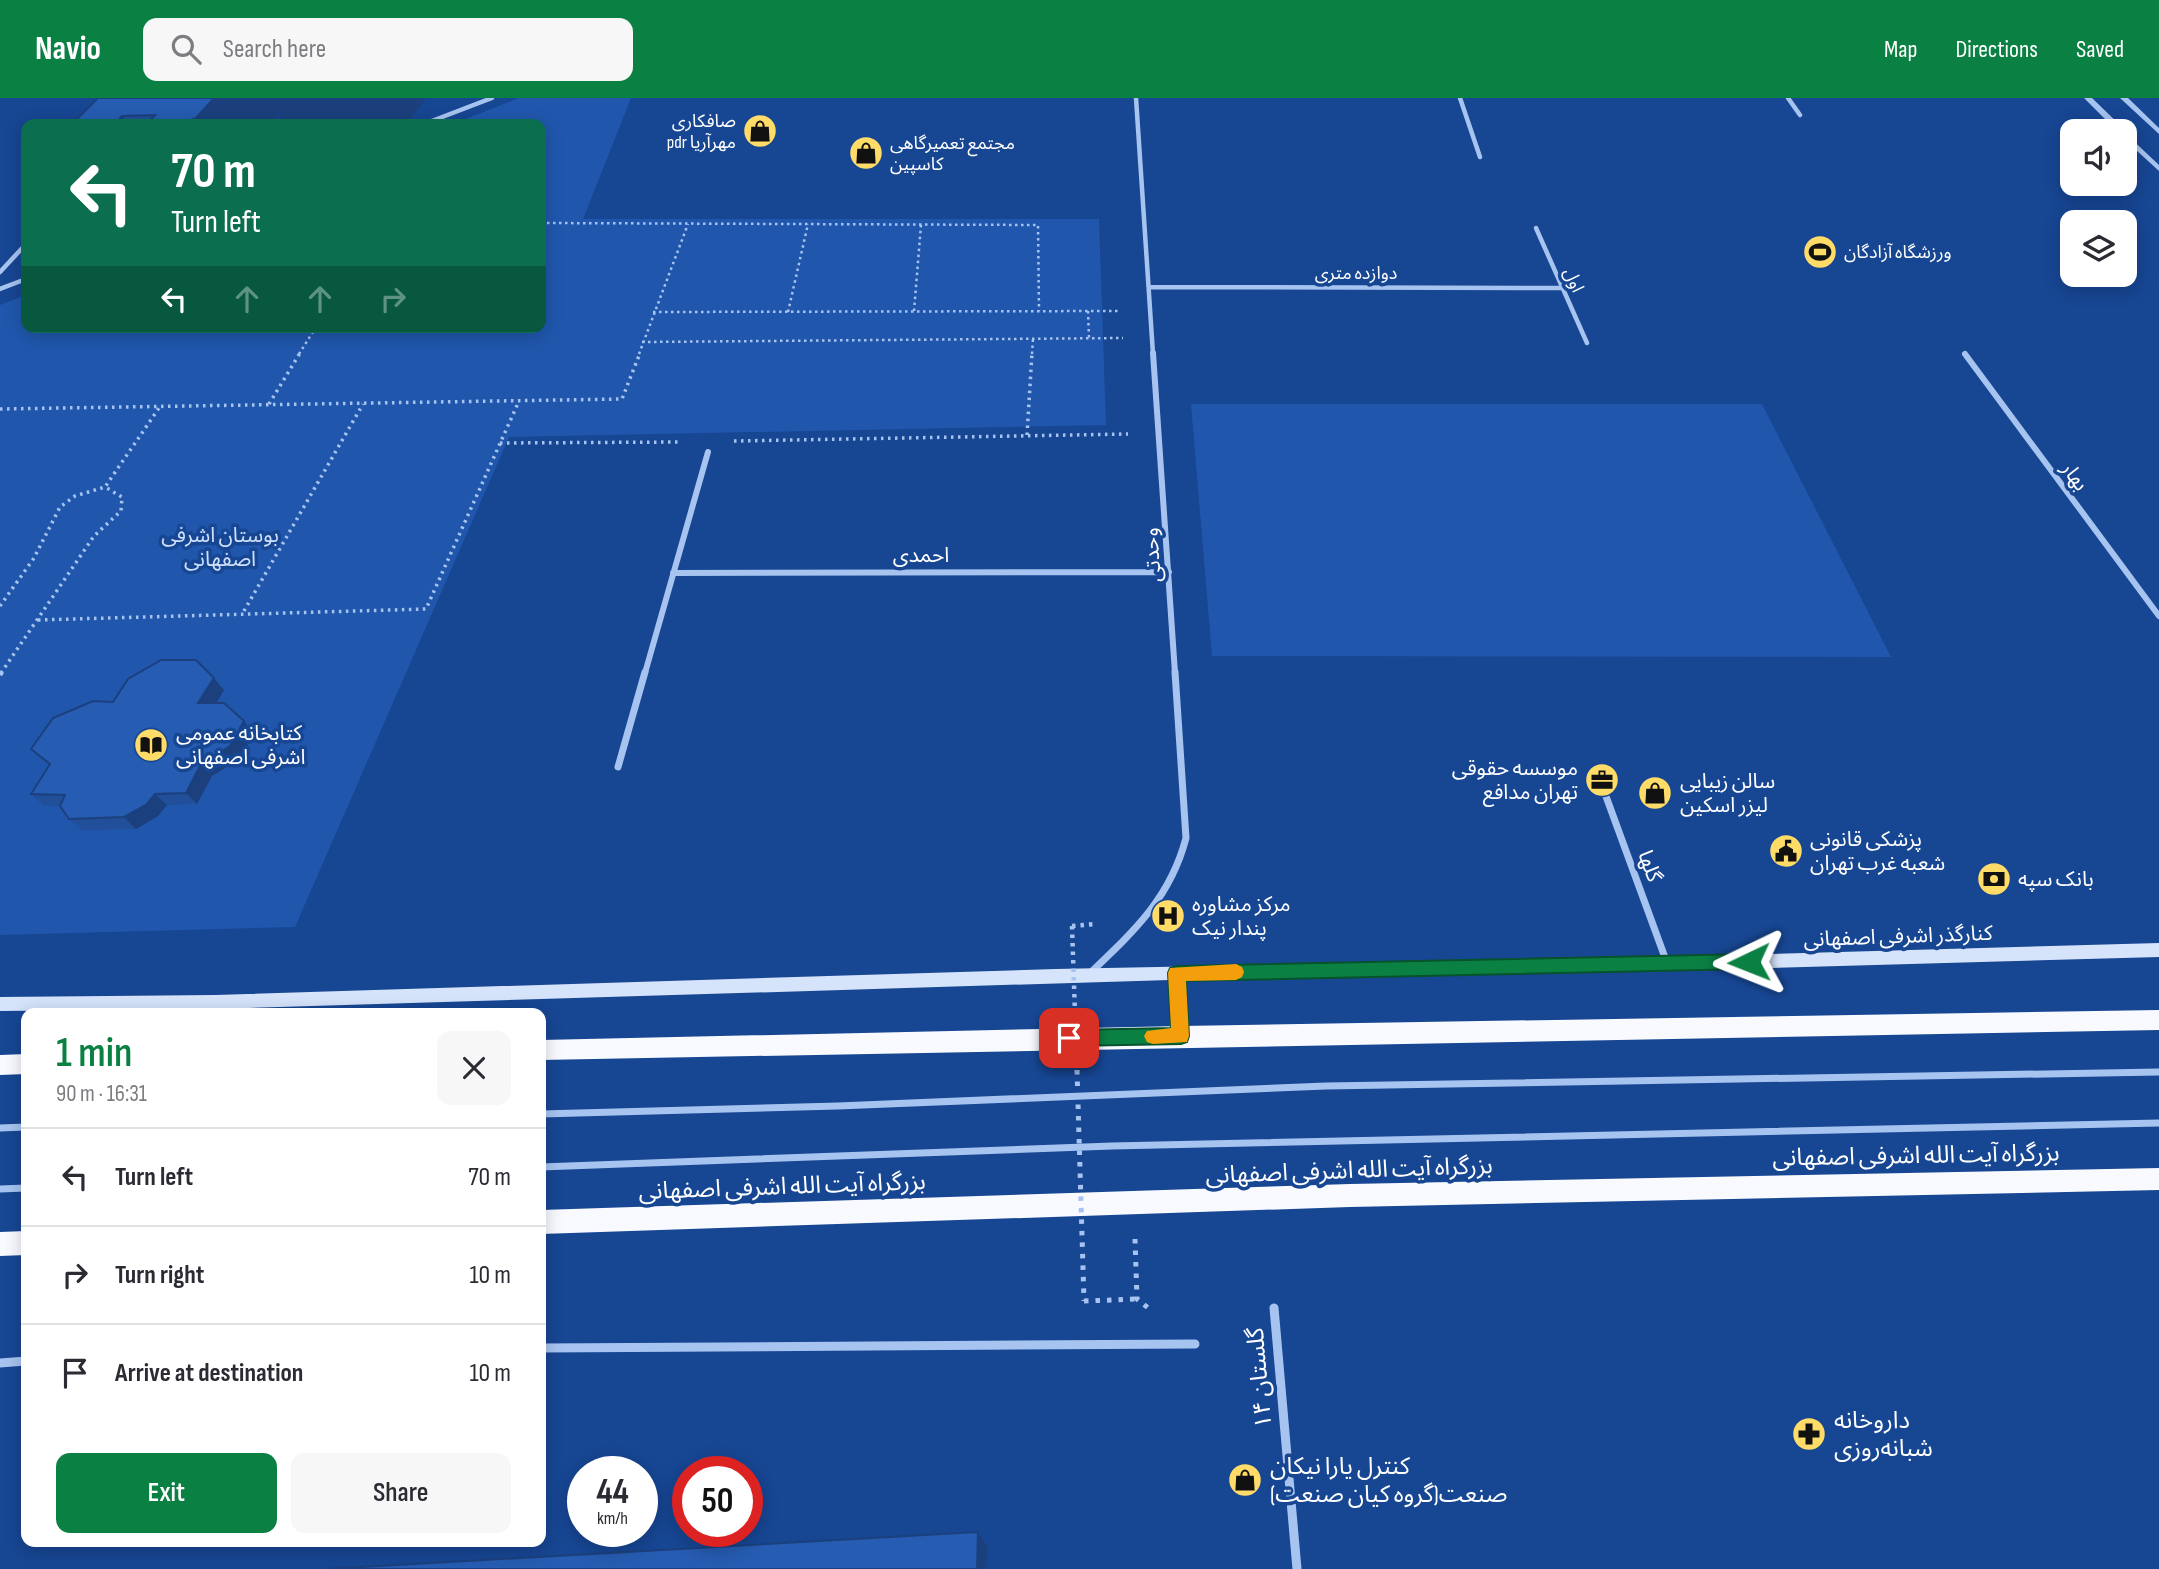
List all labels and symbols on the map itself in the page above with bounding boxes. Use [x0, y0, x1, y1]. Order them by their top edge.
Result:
place label: صافکاری pdr مهرآریا [667, 111, 736, 153]
shop icon: صافکاری pdr مهرآریا [741, 112, 779, 150]
place label: مجتمع تعمیرگاهی کاسپین [890, 133, 1015, 175]
shop icon: مجتمع تعمیرگاهی کاسپین [847, 134, 885, 172]
sports icon: ورزشگاه آزادگان [1801, 233, 1839, 271]
place label: ورزشگاه آزادگان [1844, 242, 1952, 263]
street label: دوازده متری [1315, 263, 1397, 284]
street label: اول [1559, 265, 1588, 296]
street label: بهار [2055, 456, 2094, 496]
park label: بوستان اشرفی اصفهانی [161, 523, 279, 572]
street label: وحدتی [1138, 527, 1167, 583]
street label: احمدی [893, 543, 949, 568]
place label: کتابخانه عمومی اشرفی اصفهانی [176, 721, 306, 770]
library icon: کتابخانه عمومی اشرفی اصفهانی [132, 726, 170, 764]
place label: موسسه حقوقی تهران مدافع [1452, 756, 1578, 807]
office icon: موسسه حقوقی تهران مدافع [1583, 761, 1621, 799]
place label: سالن زیبایی لیزر اسکین [1680, 769, 1775, 818]
shop icon: سالن زیبایی لیزر اسکین [1636, 774, 1674, 812]
place label: پزشکی قانونی شعبه غرب تهران [1810, 827, 1945, 876]
public building icon: پزشکی قانونی شعبه غرب تهران [1767, 832, 1805, 870]
street label: گلها [1632, 847, 1667, 886]
bank icon: بانک سپه [1975, 860, 2013, 898]
place label: بانک سپه [2018, 867, 2094, 892]
place label: مرکز مشاوره پندار نیک [1192, 892, 1291, 941]
hospital icon: مرکز مشاوره پندار نیک [1149, 897, 1187, 935]
street label: کنارگذر اشرفی اصفهانی [1803, 921, 1993, 952]
position arrow [1712, 925, 1786, 999]
pin [1039, 1008, 1099, 1068]
street label: بزرگراه آیت الله اشرفی اصفهانی [1772, 1138, 2060, 1173]
street label: بزرگراه آیت الله اشرفی اصفهانی [1205, 1151, 1493, 1190]
street label: بزرگراه آیت الله اشرفی اصفهانی [638, 1167, 926, 1206]
street label: گلستان ۱۴ [1241, 1325, 1278, 1430]
place label: داروخانه شبانه‌روزی [1834, 1406, 1933, 1463]
pharmacy icon: داروخانه شبانه‌روزی [1790, 1415, 1828, 1453]
place label: کنترل یارا نیکان صنعت(گروه کیان صنعت) [1270, 1452, 1507, 1509]
speed limit sign: 50 [672, 1456, 763, 1547]
shop icon: کنترل یارا نیکان صنعت(گروه کیان صنعت) [1226, 1461, 1264, 1499]

